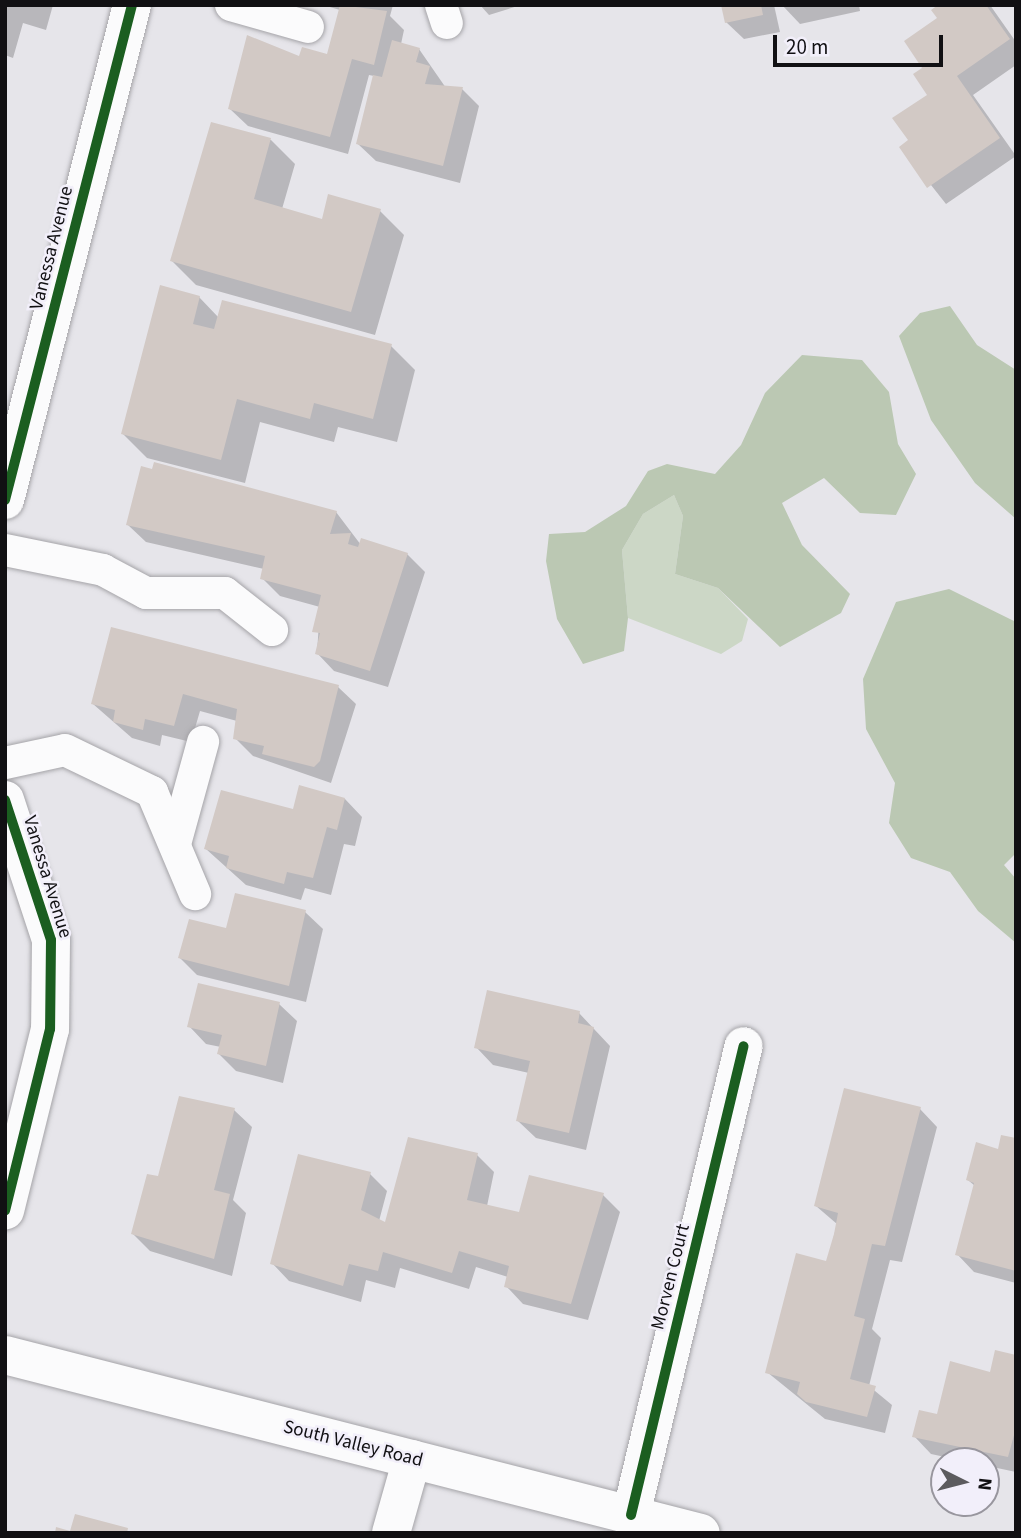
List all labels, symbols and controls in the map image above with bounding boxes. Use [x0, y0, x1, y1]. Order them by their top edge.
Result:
scale bar [776, 21, 946, 65]
text: 20 m [786, 32, 828, 62]
street label: Vanessa Avenue [26, 184, 78, 312]
street label: Vanessa Avenue [18, 813, 76, 941]
street label: Morven Court [647, 1222, 695, 1332]
street label: South Valley Road [281, 1416, 425, 1472]
north arrow [930, 1447, 1000, 1517]
text: N [970, 1476, 998, 1492]

